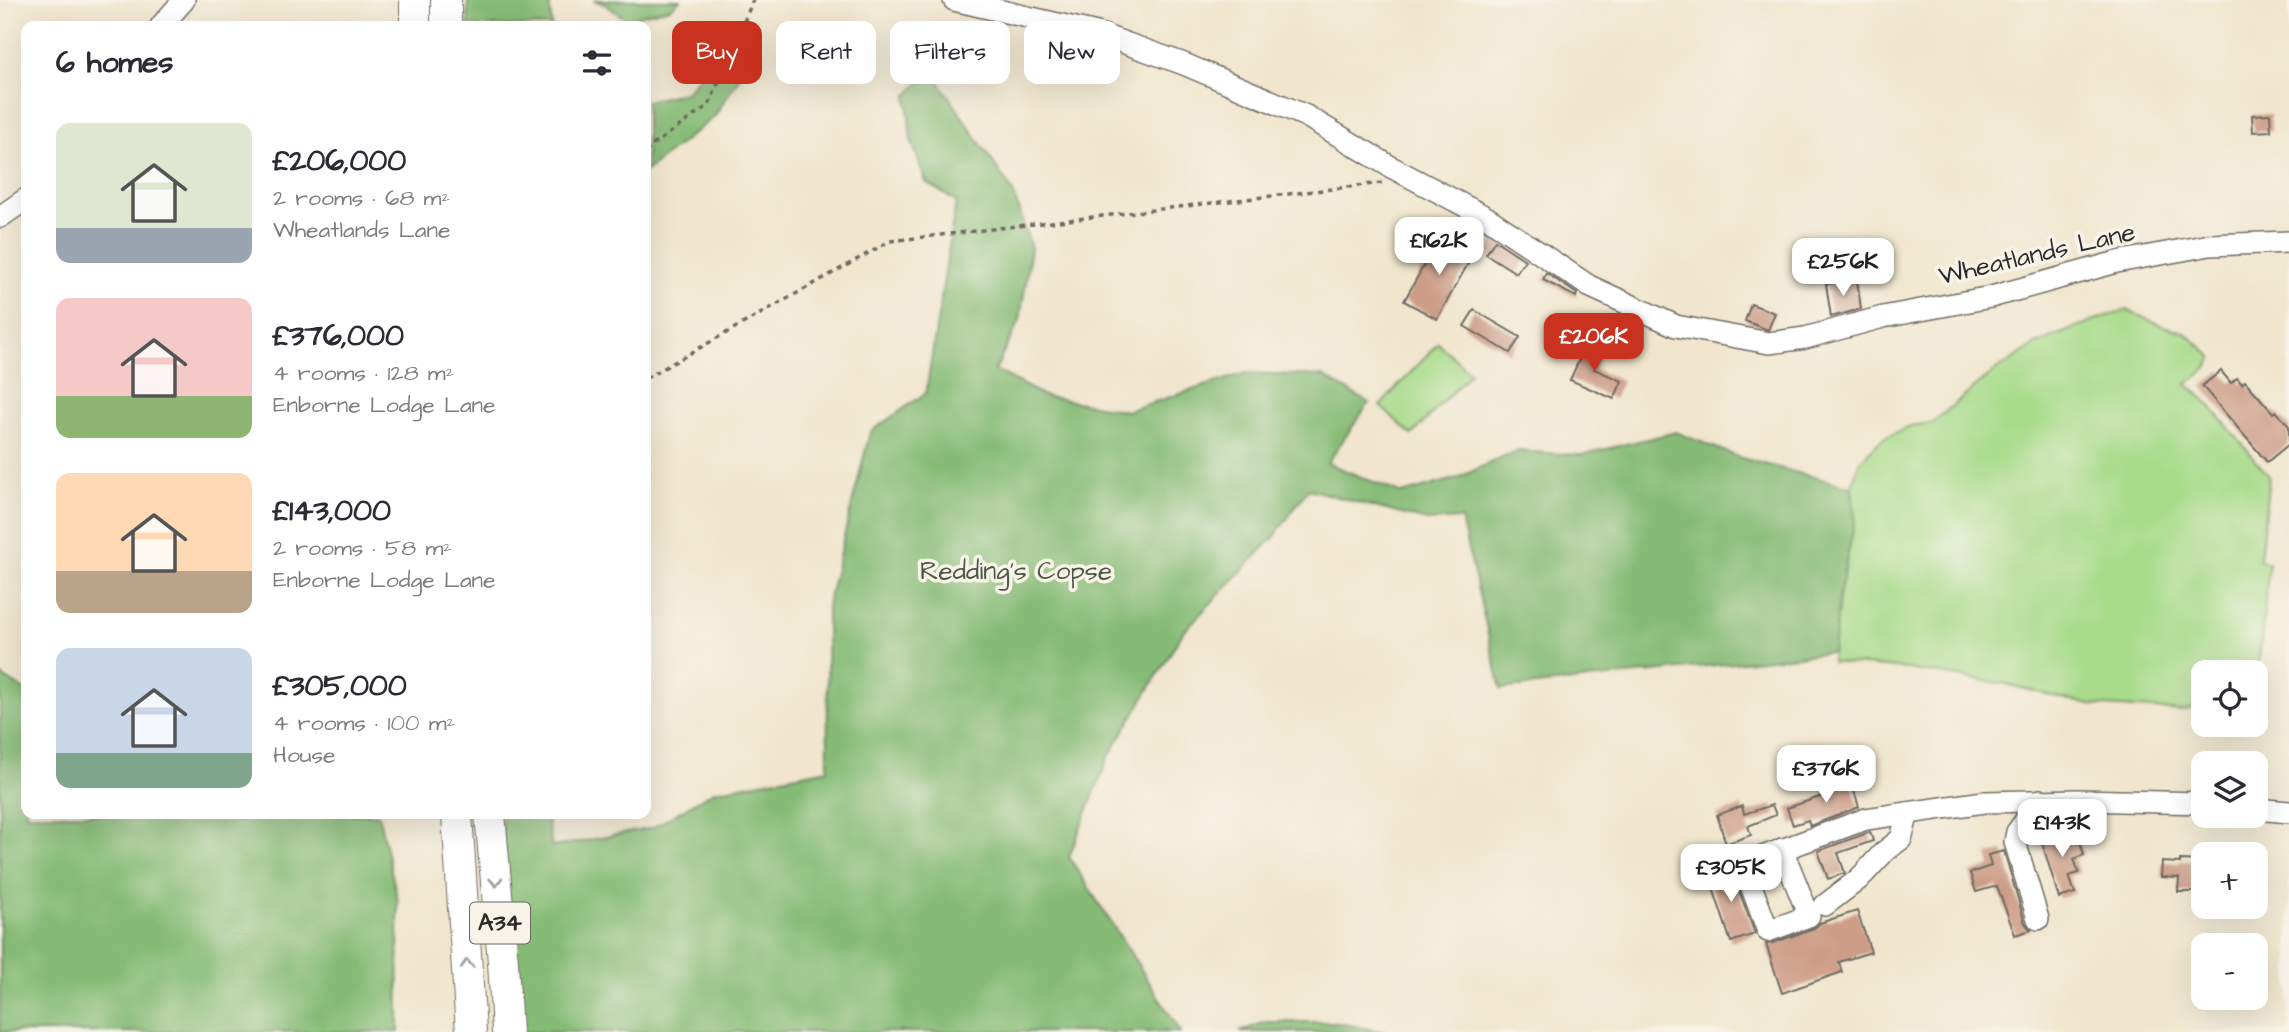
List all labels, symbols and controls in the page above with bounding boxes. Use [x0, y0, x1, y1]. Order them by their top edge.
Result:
chip: Buy [672, 21, 762, 84]
chip: Rent [776, 21, 876, 84]
chip: Filters [890, 21, 1010, 84]
chip: New [1024, 21, 1120, 84]
text: 6 homes [56, 42, 173, 84]
icon: filters [578, 44, 616, 82]
text: £206,000 [273, 140, 406, 182]
icon: home [112, 151, 196, 235]
text: 2 rooms · 68 m² [273, 182, 450, 214]
text: Wheatlands Lane [273, 214, 450, 246]
street label: Wheatlands Lane [1935, 214, 2139, 294]
pin: £162K [1390, 218, 1488, 277]
text: £162K [1411, 224, 1467, 256]
pin: £256K [1794, 238, 1892, 298]
text: £256K [1808, 245, 1878, 277]
pin: £206K [1545, 314, 1643, 373]
text: £376,000 [273, 315, 404, 357]
text: £206K [1560, 320, 1628, 352]
icon: home [112, 326, 196, 410]
text: 4 rooms · 128 m² [273, 357, 454, 389]
text: Enborne Lodge Lane [273, 389, 496, 421]
text: £143,000 [273, 490, 391, 532]
icon: home [112, 501, 196, 585]
text: 2 rooms · 58 m² [273, 532, 452, 564]
park label: Redding's Copse [920, 553, 1112, 591]
text: Enborne Lodge Lane [273, 564, 496, 596]
map controls [2191, 660, 2268, 1010]
button: locate [2191, 660, 2268, 737]
text: £305,000 [273, 665, 407, 707]
icon: home [112, 676, 196, 760]
text: 4 rooms · 100 m² [273, 707, 455, 739]
text: House [273, 739, 336, 771]
pin: £376K [1777, 746, 1875, 805]
button: layers [2191, 751, 2268, 828]
text: £376K [1793, 752, 1859, 784]
pin: £143K [2013, 800, 2111, 859]
text: £143K [2034, 806, 2090, 838]
button: + [2191, 842, 2268, 919]
pin: £305K [1682, 844, 1780, 904]
text: £305K [1697, 851, 1765, 883]
one-way arrow [488, 876, 503, 887]
road number: A34 [470, 903, 530, 944]
button: − [2191, 933, 2268, 1010]
one-way arrow [460, 958, 475, 969]

